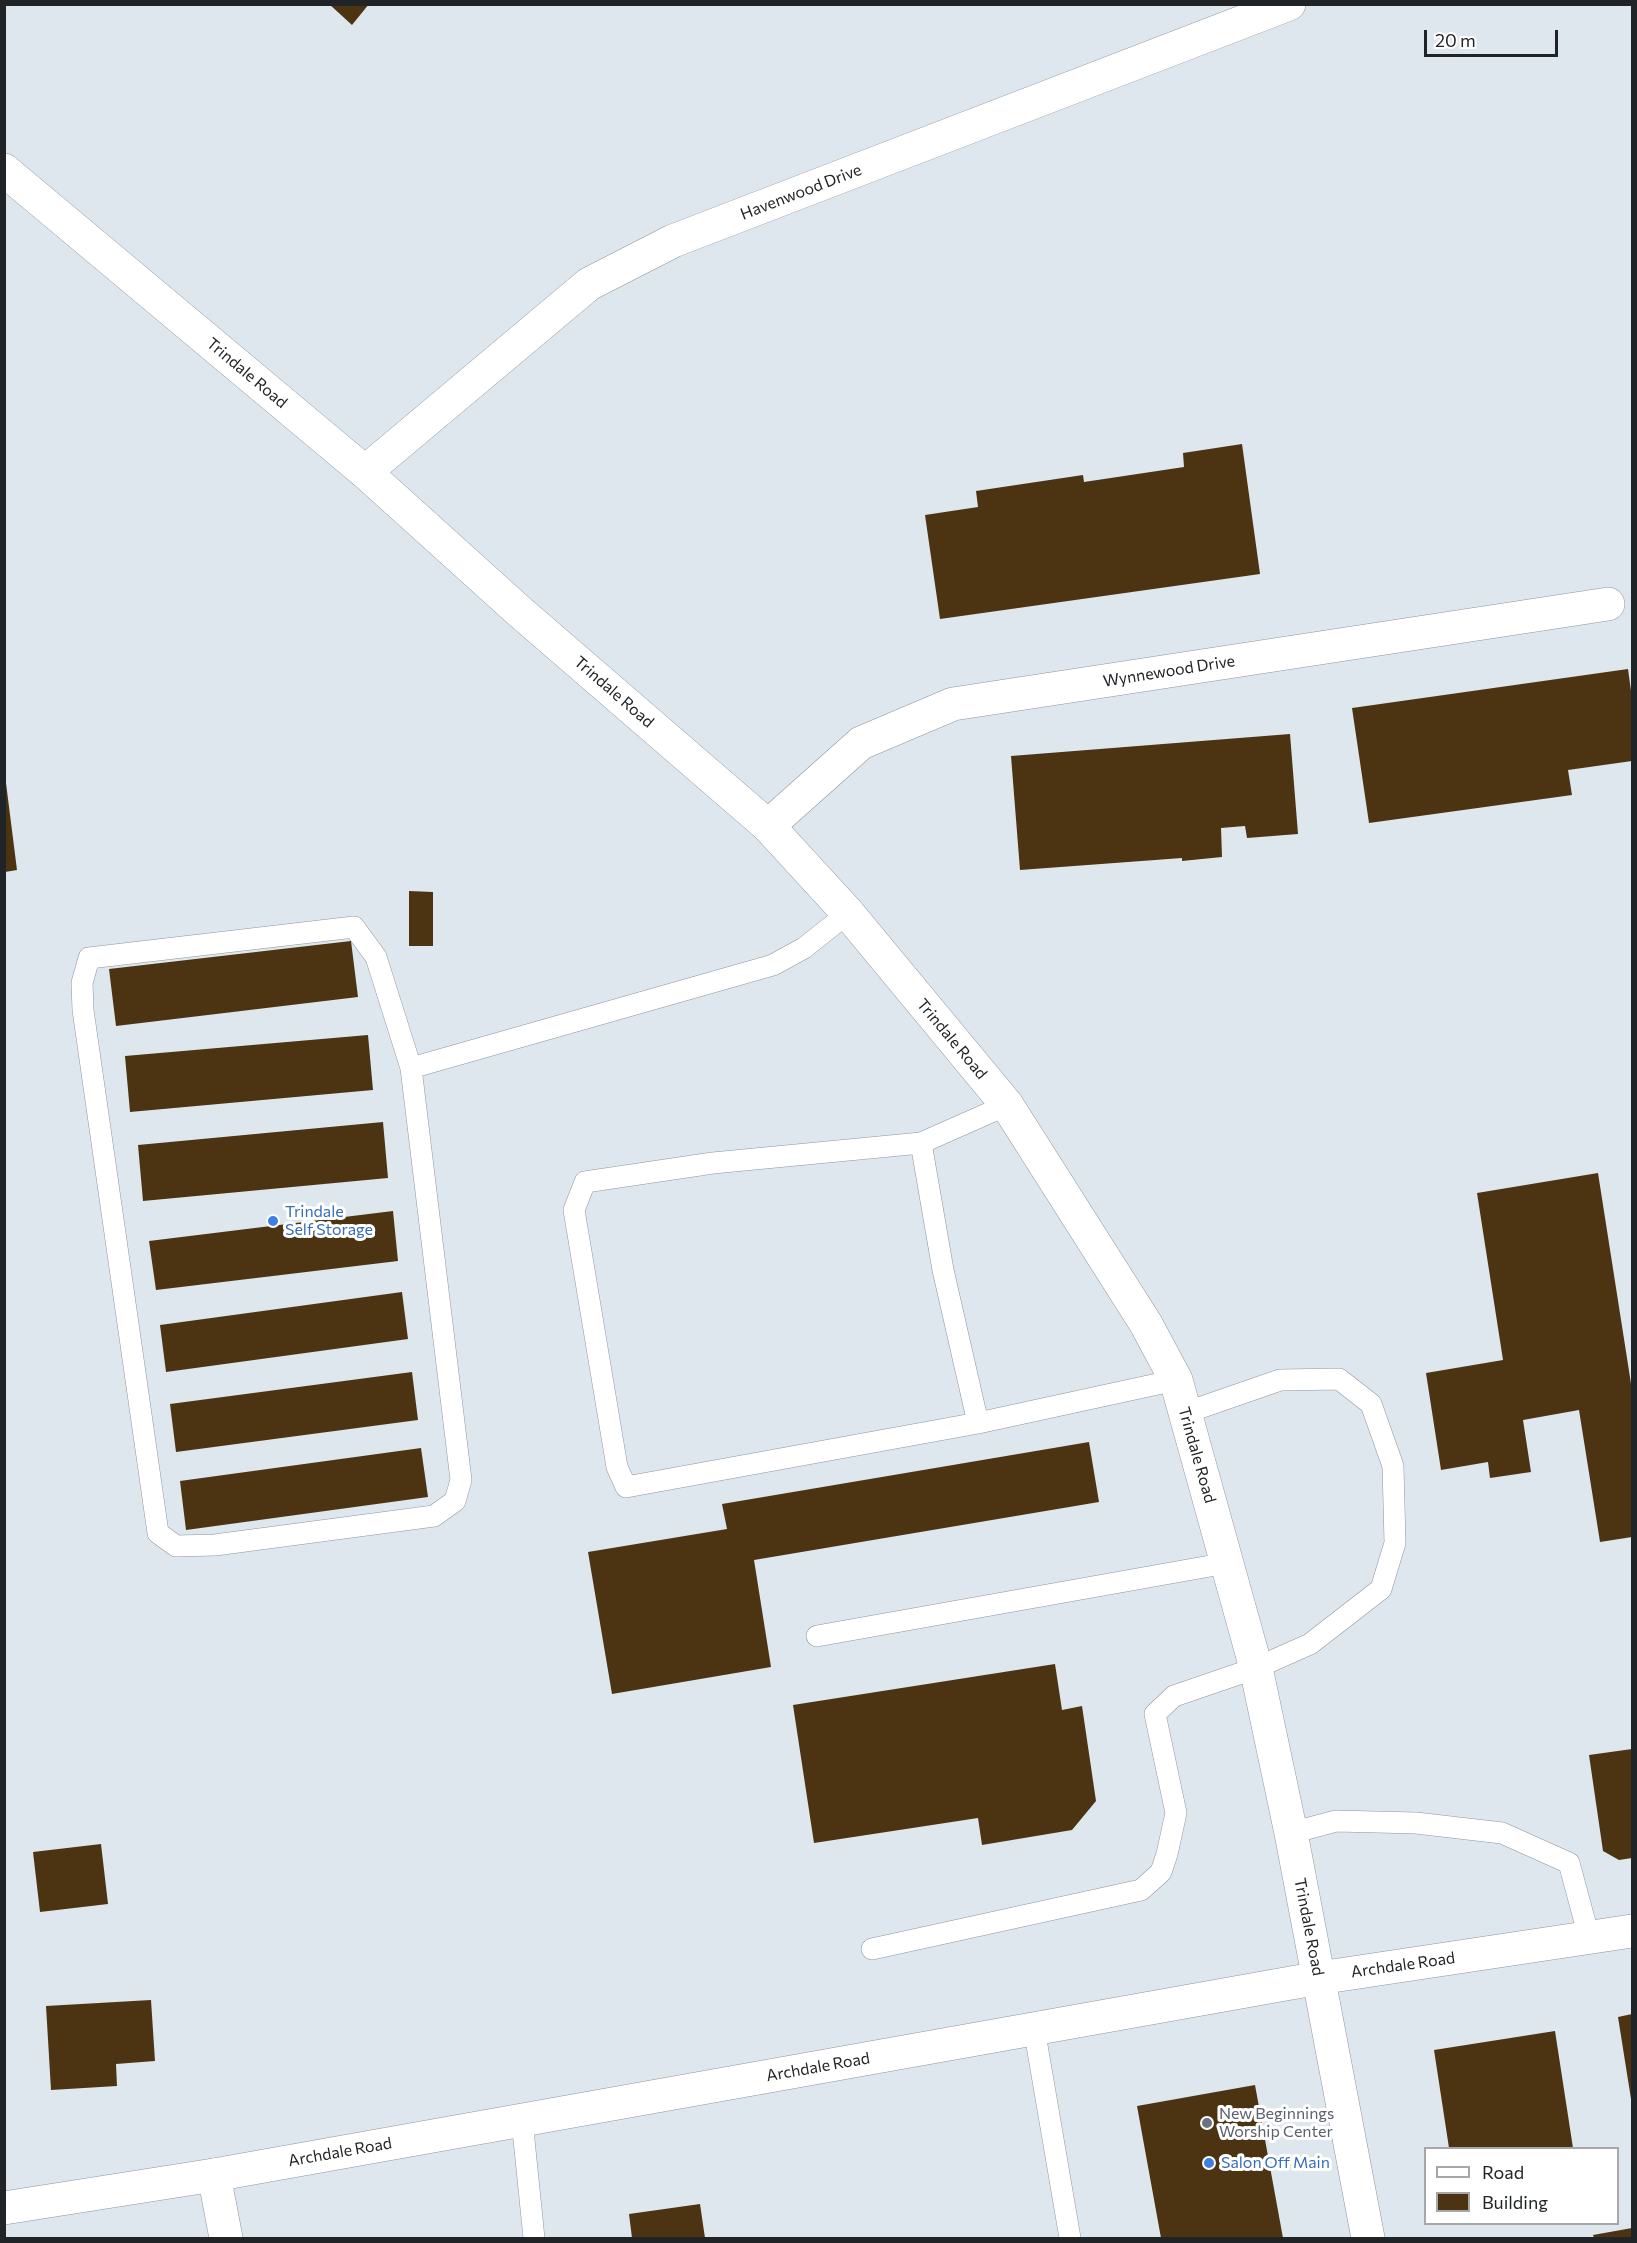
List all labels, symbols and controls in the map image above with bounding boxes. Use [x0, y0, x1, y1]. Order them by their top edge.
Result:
scale bar [1427, 18, 1560, 56]
text: 20 m [1435, 29, 1476, 51]
street label: Havenwood Drive [738, 160, 864, 224]
street label: Trindale Road [203, 334, 291, 412]
street label: Wynnewood Drive [1102, 651, 1236, 691]
street label: Trindale Road [570, 652, 658, 732]
street label: Trindale Road [913, 995, 991, 1083]
place label: Trindale Self Storage [285, 1202, 373, 1240]
marker: Trindale Self Storage [266, 1214, 280, 1228]
street label: Trindale Road [1174, 1405, 1220, 1505]
street label: Trindale Road [1290, 1877, 1328, 1977]
street label: Archdale Road [1350, 1948, 1456, 1982]
street label: Archdale Road [765, 2048, 871, 2086]
place label: New Beginnings Worship Center [1219, 2104, 1334, 2142]
marker: New Beginnings Worship Center [1200, 2116, 1214, 2130]
street label: Archdale Road [287, 2133, 393, 2171]
legend [1424, 2147, 1619, 2225]
place label: Salon Off Main [1221, 2153, 1330, 2173]
marker: Salon Off Main [1202, 2156, 1216, 2170]
text: Road [1482, 2161, 1524, 2183]
text: Building [1482, 2191, 1548, 2213]

